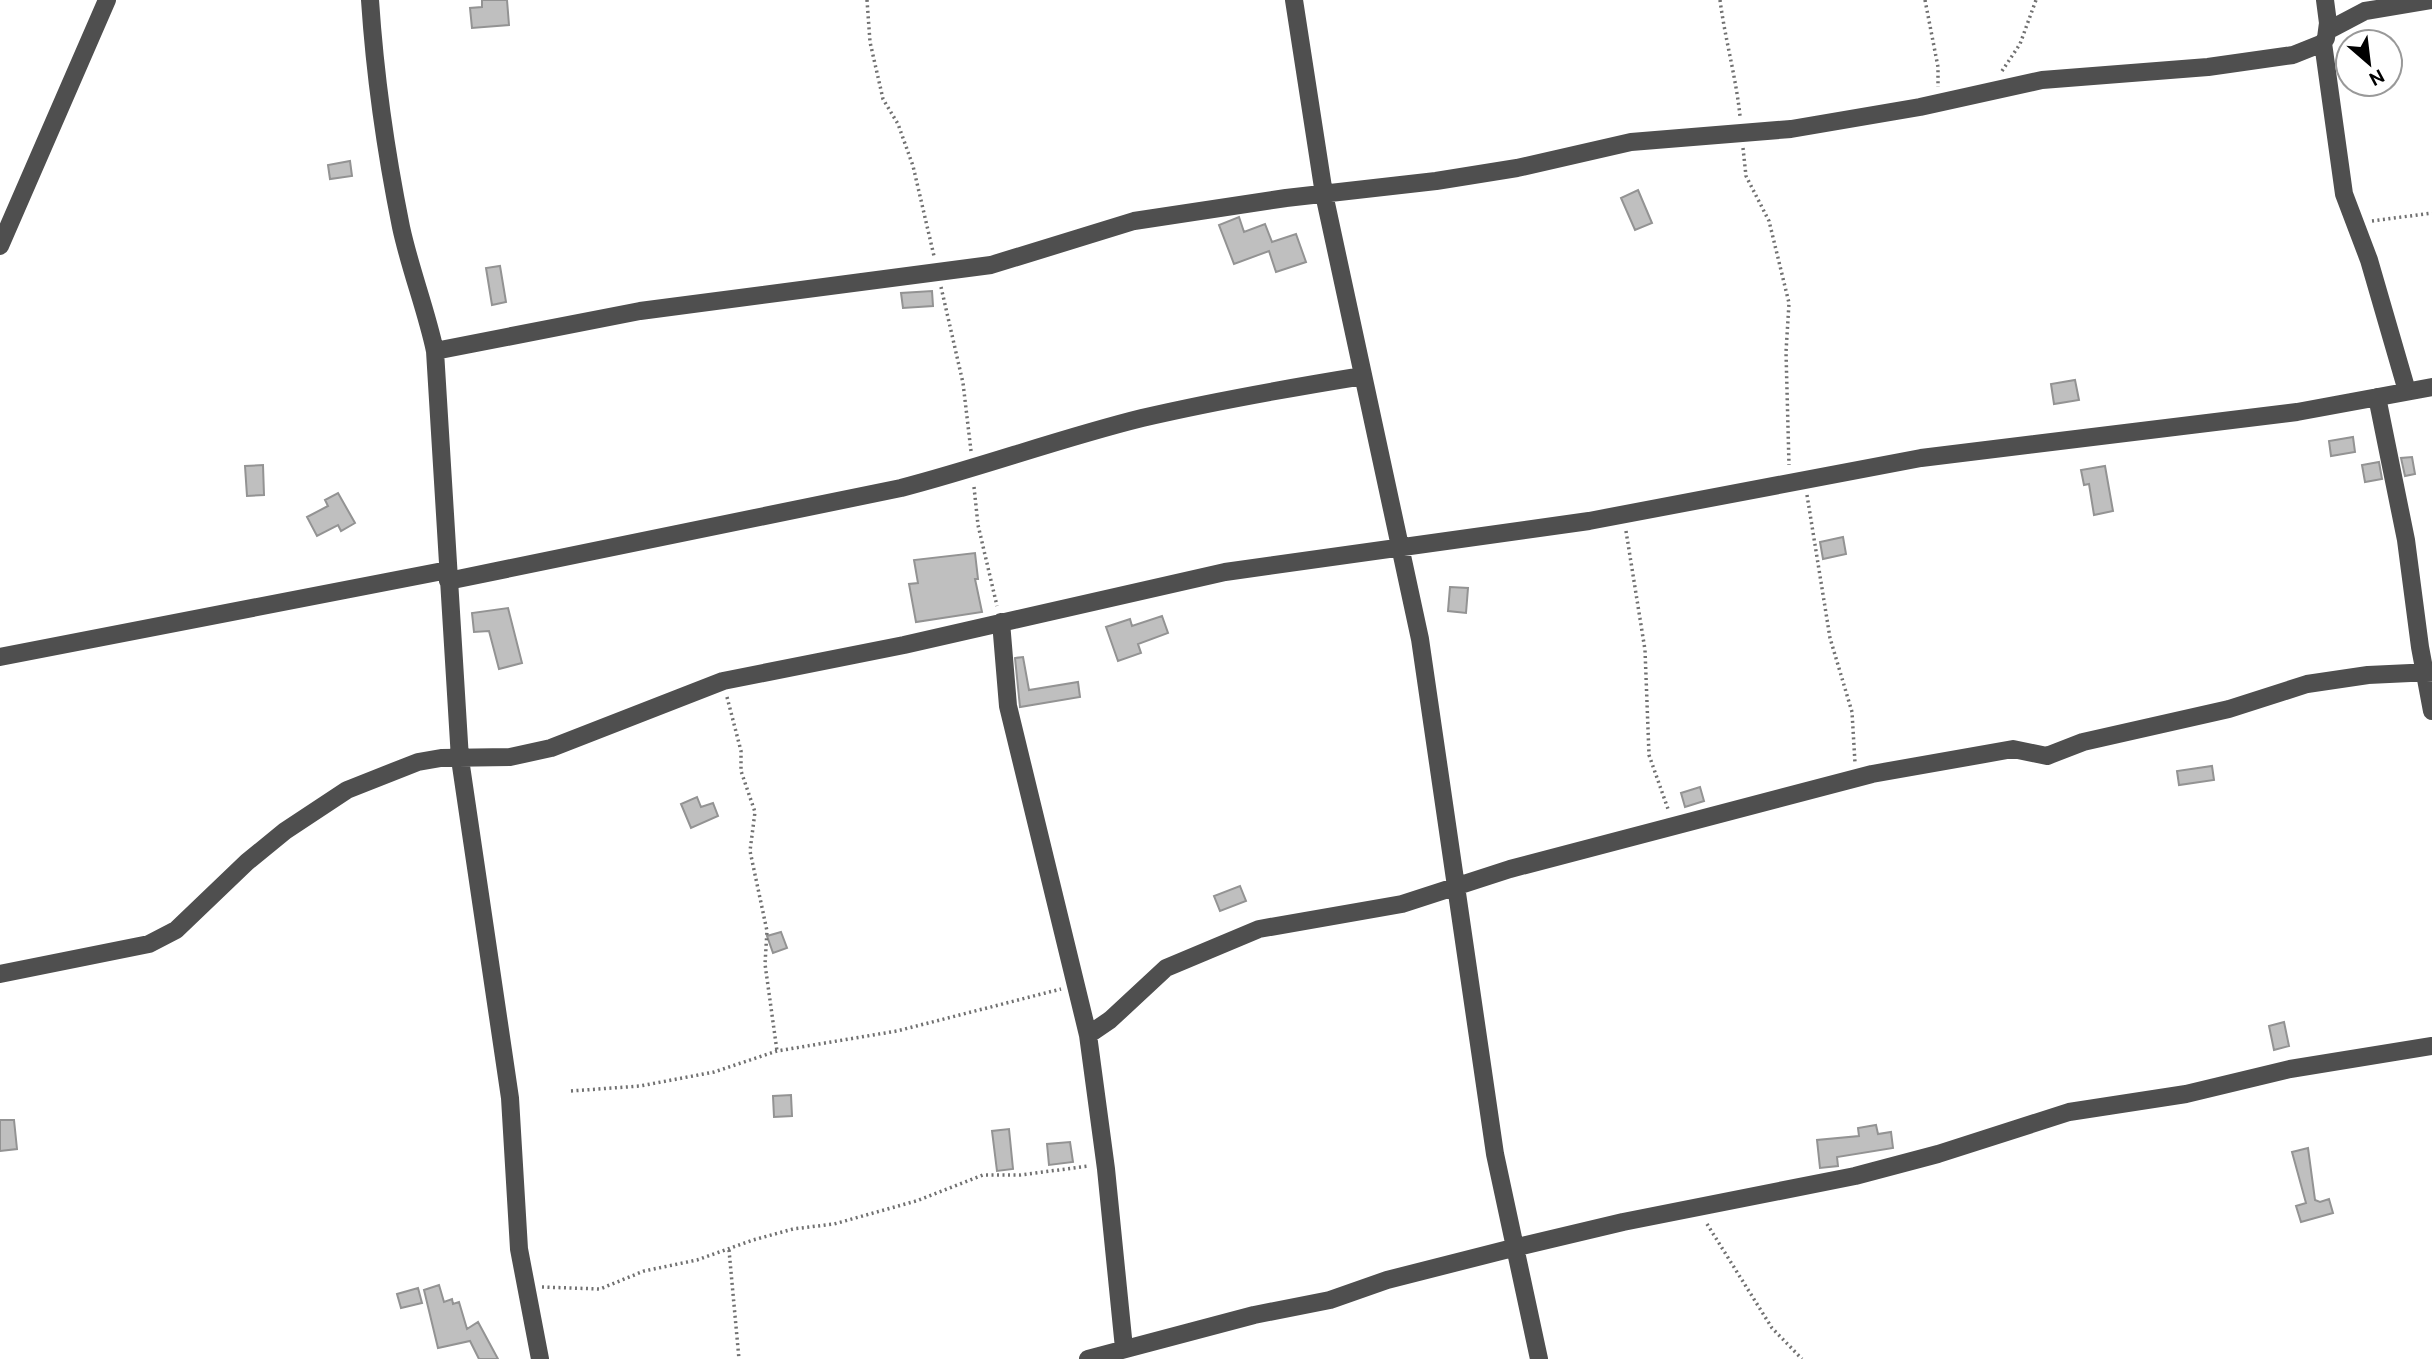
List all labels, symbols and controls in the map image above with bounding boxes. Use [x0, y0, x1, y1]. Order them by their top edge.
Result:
north arrow [2334, 28, 2404, 98]
text: N [2366, 65, 2388, 91]

